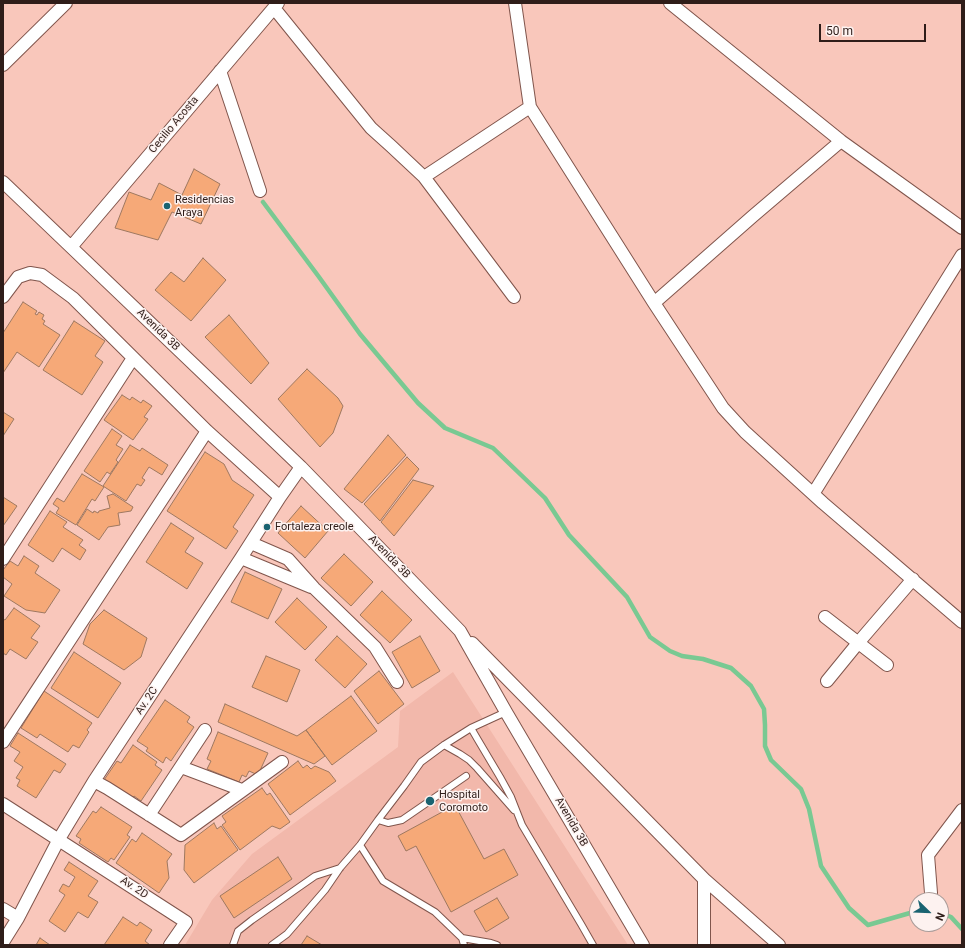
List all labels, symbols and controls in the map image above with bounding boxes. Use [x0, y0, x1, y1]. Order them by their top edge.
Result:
scale bar [821, 16, 928, 42]
text: 50 m [826, 24, 853, 38]
street label: Cecilio Acosta [146, 94, 202, 156]
place label: Residencias Araya [175, 193, 234, 219]
marker: Residencias Araya [162, 201, 172, 211]
street label: Avenida 3B [134, 306, 182, 354]
place label: Fortaleza creole [275, 520, 353, 534]
marker: Fortaleza creole [262, 522, 272, 532]
street label: Avenida 3B [365, 533, 413, 581]
street label: Av. 2C [133, 685, 161, 717]
place label: Hospital Coromoto [439, 788, 488, 814]
marker: Hospital Coromoto [424, 795, 436, 807]
street label: Avenida 3B [552, 795, 590, 849]
street label: Av. 2D [118, 874, 150, 902]
north arrow [909, 892, 949, 932]
text: N [932, 910, 947, 923]

